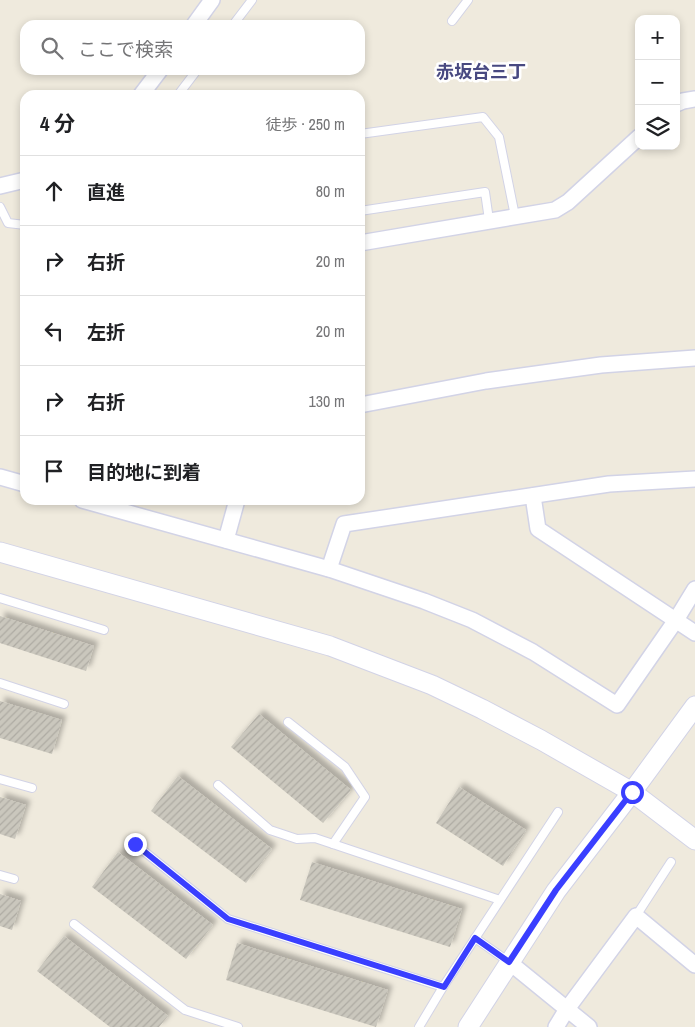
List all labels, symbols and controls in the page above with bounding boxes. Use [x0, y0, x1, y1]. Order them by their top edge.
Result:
map controls [635, 15, 680, 150]
button: + [635, 15, 680, 60]
search box [20, 20, 365, 75]
icon: search [38, 34, 66, 62]
text: ここで検索 [78, 36, 173, 62]
district label: 赤坂台三丁 [436, 59, 526, 84]
button: − [635, 60, 680, 105]
button: layers [635, 105, 680, 150]
text: 4 分 [40, 109, 75, 138]
text: 徒歩 · 250 m [266, 113, 345, 135]
icon: ahead [40, 177, 68, 205]
text: 直進 [87, 179, 125, 205]
text: 80 m [316, 180, 345, 202]
icon: right [40, 247, 68, 275]
text: 右折 [87, 249, 125, 275]
text: 20 m [316, 250, 345, 272]
icon: left [40, 317, 68, 345]
text: 左折 [87, 319, 125, 345]
text: 20 m [316, 320, 345, 342]
icon: right [40, 387, 68, 415]
text: 右折 [87, 389, 125, 415]
text: 130 m [309, 390, 345, 412]
icon: arrive [40, 457, 68, 485]
text: 目的地に到着 [87, 459, 201, 485]
route start [621, 781, 644, 804]
route end [124, 833, 147, 856]

